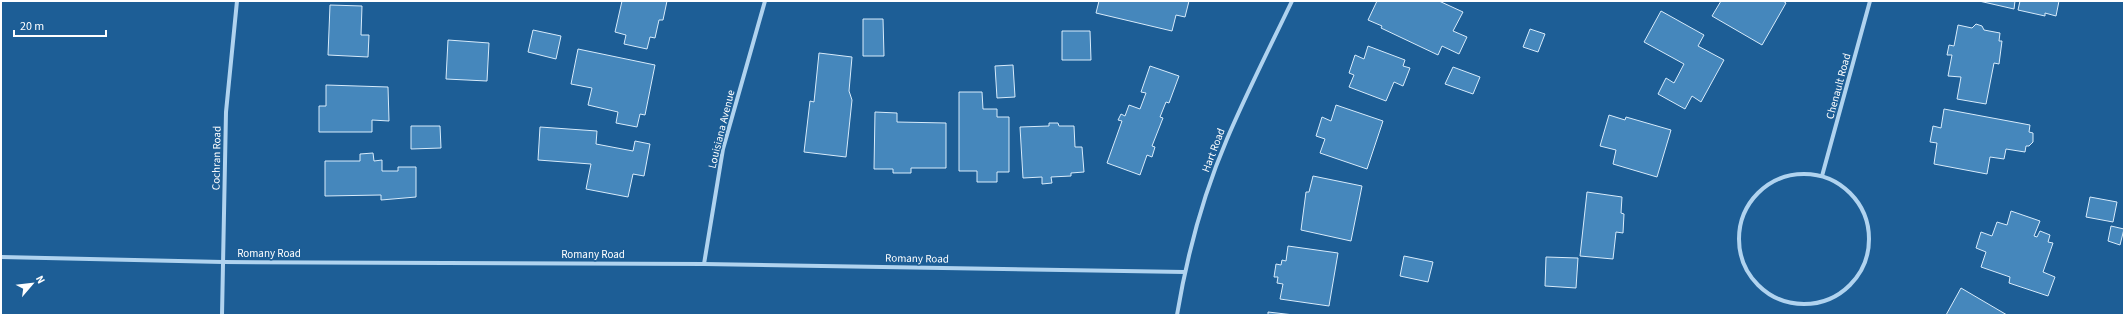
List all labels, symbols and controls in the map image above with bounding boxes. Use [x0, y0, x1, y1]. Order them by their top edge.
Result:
scale bar [14, 12, 106, 38]
text: 20 m [20, 18, 44, 35]
street label: Chenault Road [1822, 52, 1854, 121]
street label: Louisiana Avenue [704, 88, 739, 170]
street label: Cochran Road [208, 126, 225, 190]
street label: Hart Road [1198, 126, 1229, 174]
street label: Romany Road [237, 246, 301, 261]
street label: Romany Road [561, 247, 625, 262]
street label: Romany Road [885, 250, 949, 267]
north arrow [12, 264, 52, 304]
text: N [32, 273, 49, 286]

